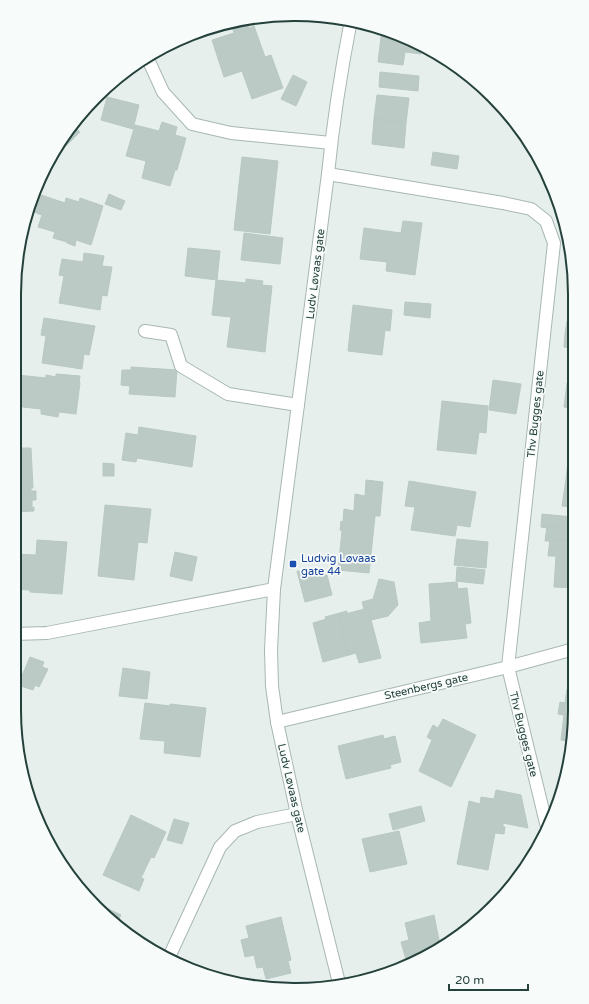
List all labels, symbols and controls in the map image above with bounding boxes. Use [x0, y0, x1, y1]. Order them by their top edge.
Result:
street label: Ludv Løvaas gate [303, 228, 328, 320]
street label: Thv Bugges gate [524, 370, 547, 458]
place label: Ludvig Løvaas gate 44 [301, 552, 376, 578]
marker: Ludvig Løvaas gate 44 [288, 559, 298, 569]
street label: Steenbergs gate [383, 671, 469, 702]
street label: Thv Bugges gate [507, 690, 540, 778]
street label: Ludv Løvaas gate [275, 742, 308, 834]
scale bar [449, 966, 528, 992]
text: 20 m [455, 973, 484, 987]

